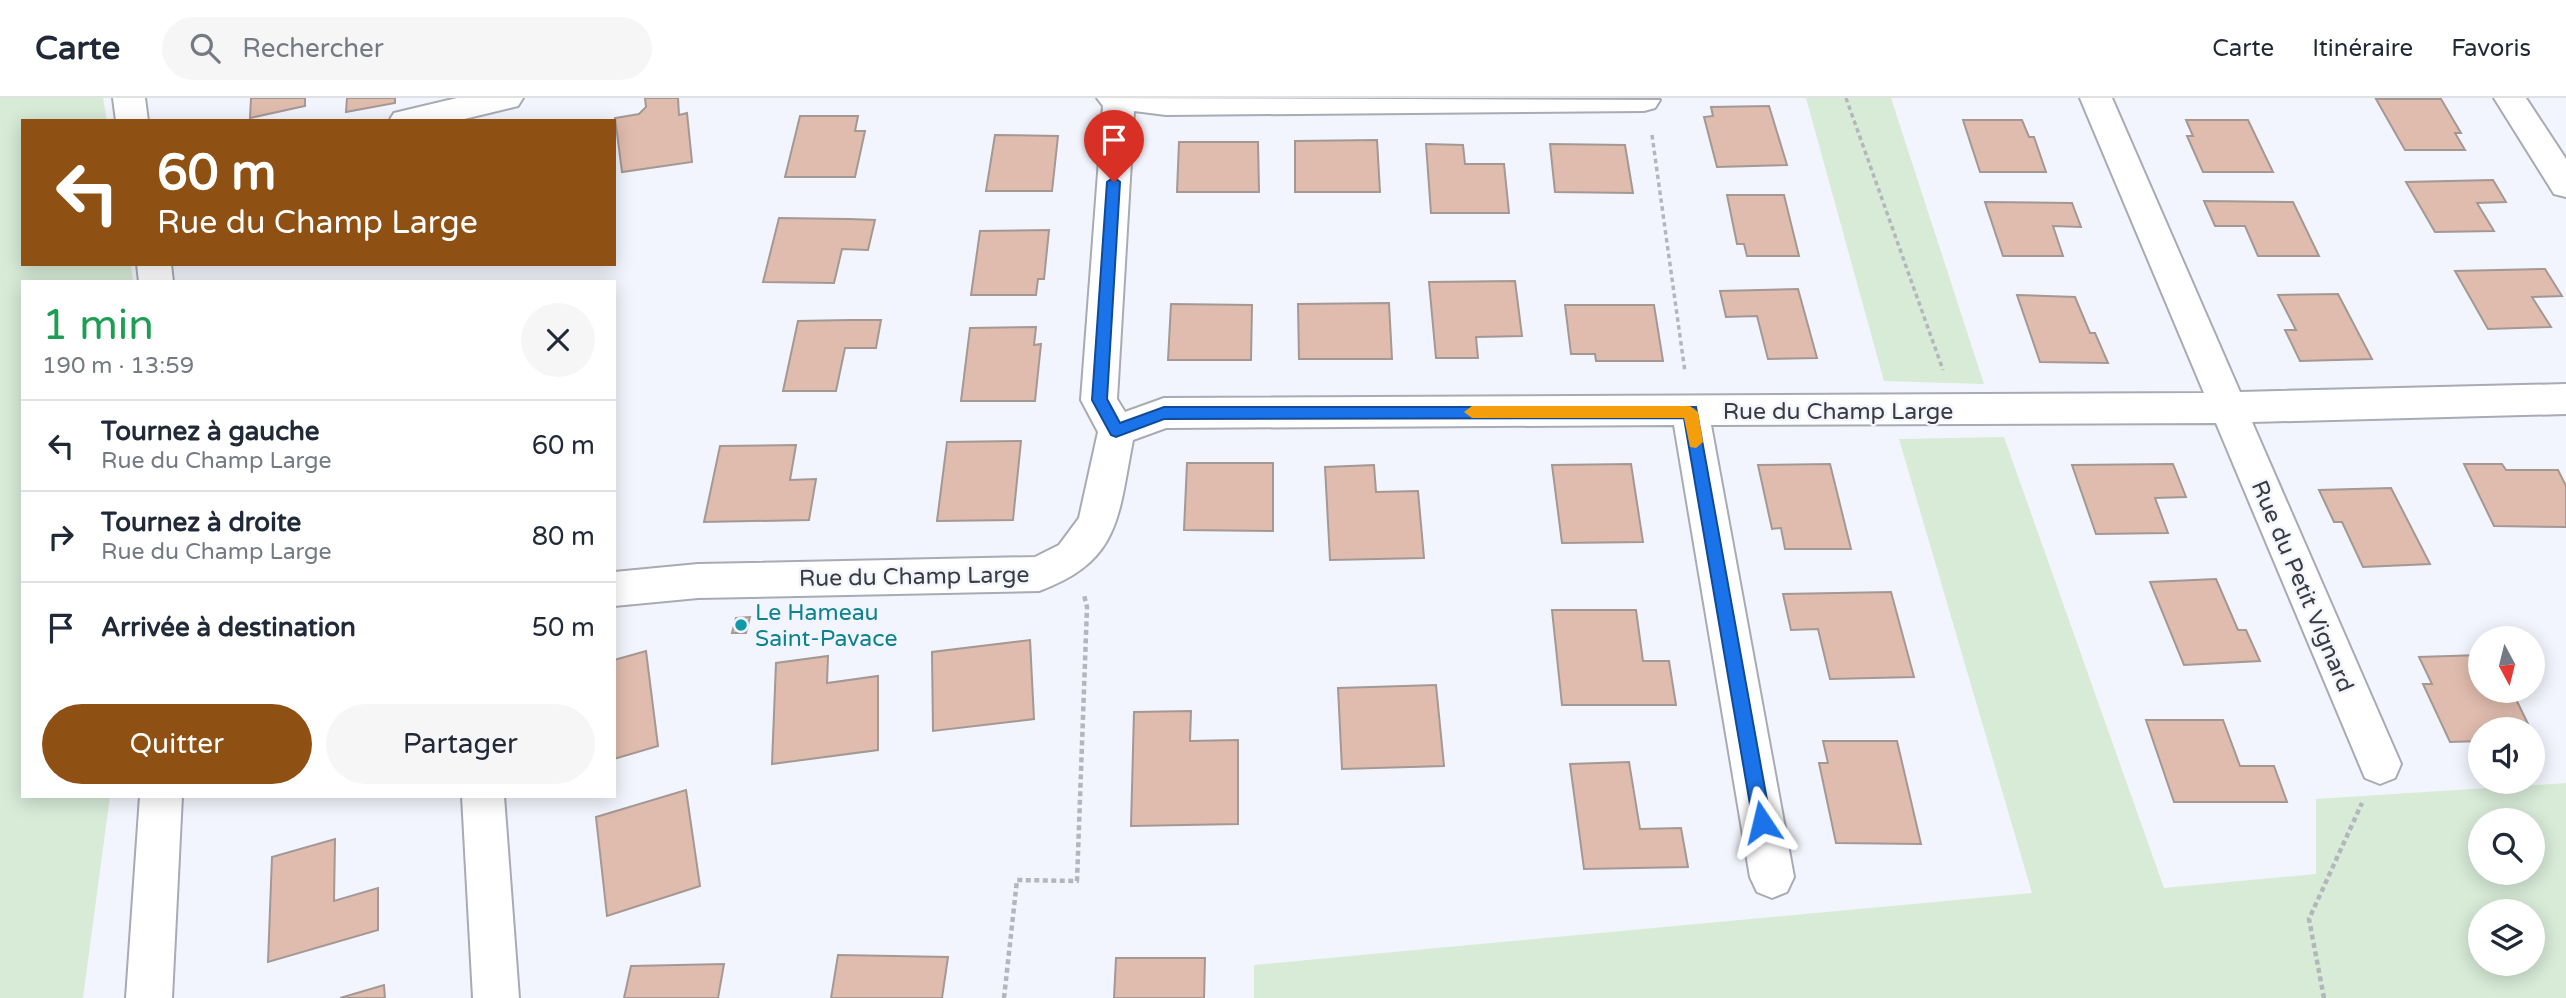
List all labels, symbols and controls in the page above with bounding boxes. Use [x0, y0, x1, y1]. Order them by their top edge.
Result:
search box [162, 17, 652, 80]
text: Carte [35, 29, 120, 68]
icon: search [186, 29, 224, 67]
text: Rechercher [242, 33, 384, 64]
text: Carte [2212, 34, 2274, 63]
text: Itinéraire [2312, 34, 2413, 63]
text: Favoris [2451, 34, 2531, 63]
pin [1084, 110, 1144, 182]
icon: arrive [1095, 121, 1133, 159]
text: 60 m [157, 144, 276, 203]
icon: left [42, 147, 133, 238]
text: Rue du Champ Large [157, 204, 478, 242]
text: 1 min [42, 300, 154, 351]
button: close [521, 303, 595, 377]
text: 190 m · 13:59 [42, 352, 194, 380]
street label: Rue du Champ Large [1723, 398, 1953, 426]
text: Tournez à gauche [101, 416, 320, 447]
icon: left [42, 427, 80, 465]
text: 60 m [532, 430, 595, 461]
text: Rue du Champ Large [101, 447, 332, 475]
street label: Rue du Petit Vignard [2245, 476, 2359, 696]
text: Tournez à droite [101, 507, 301, 538]
icon: right [42, 518, 80, 556]
text: 80 m [532, 521, 595, 552]
text: Rue du Champ Large [101, 538, 332, 566]
street label: Rue du Champ Large [799, 561, 1030, 593]
place label: Le Hameau Saint-Pavace [755, 599, 897, 653]
icon: arrive [42, 609, 80, 647]
text: Arrivée à destination [101, 612, 356, 643]
text: 50 m [532, 612, 595, 643]
marker: Le Hameau Saint-Pavace [733, 617, 749, 633]
north arrow [2468, 626, 2544, 704]
map controls [2468, 626, 2545, 976]
button: Quitter [42, 704, 312, 784]
button: Partager [326, 704, 595, 784]
button: sound [2468, 717, 2545, 794]
position arrow [1725, 785, 1799, 859]
button: search [2468, 808, 2545, 885]
button: layers [2468, 899, 2545, 976]

